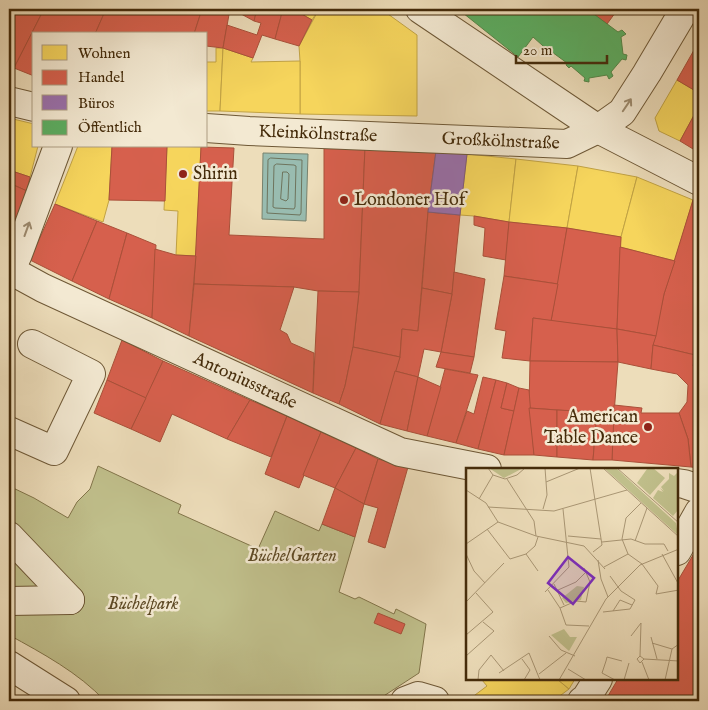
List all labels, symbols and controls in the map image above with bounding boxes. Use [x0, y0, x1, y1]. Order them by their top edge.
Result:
legend [32, 32, 208, 148]
scale bar [516, 32, 607, 64]
text: 20 m [523, 41, 553, 60]
text: Wohnen [78, 44, 130, 63]
text: Handel [78, 68, 125, 87]
text: Büros [78, 94, 115, 113]
one-way arrow [622, 98, 632, 112]
text: Öffentlich [78, 118, 142, 137]
street label: Kleinkölnstraße [258, 120, 378, 148]
street label: Großkölnstraße [441, 127, 560, 155]
place label: Shirin [193, 163, 238, 186]
marker: Shirin [177, 168, 189, 180]
place label: Londoner Hof [354, 189, 469, 212]
marker: Londoner Hof [338, 194, 350, 206]
one-way arrow [23, 222, 32, 237]
street label: Antoniusstraße [189, 347, 301, 415]
place label: American Table Dance [544, 406, 638, 450]
marker: American Table Dance [642, 421, 654, 433]
inset map [466, 468, 678, 680]
park label: BüchelGarten [247, 545, 337, 568]
park label: Büchelpark [107, 593, 179, 616]

